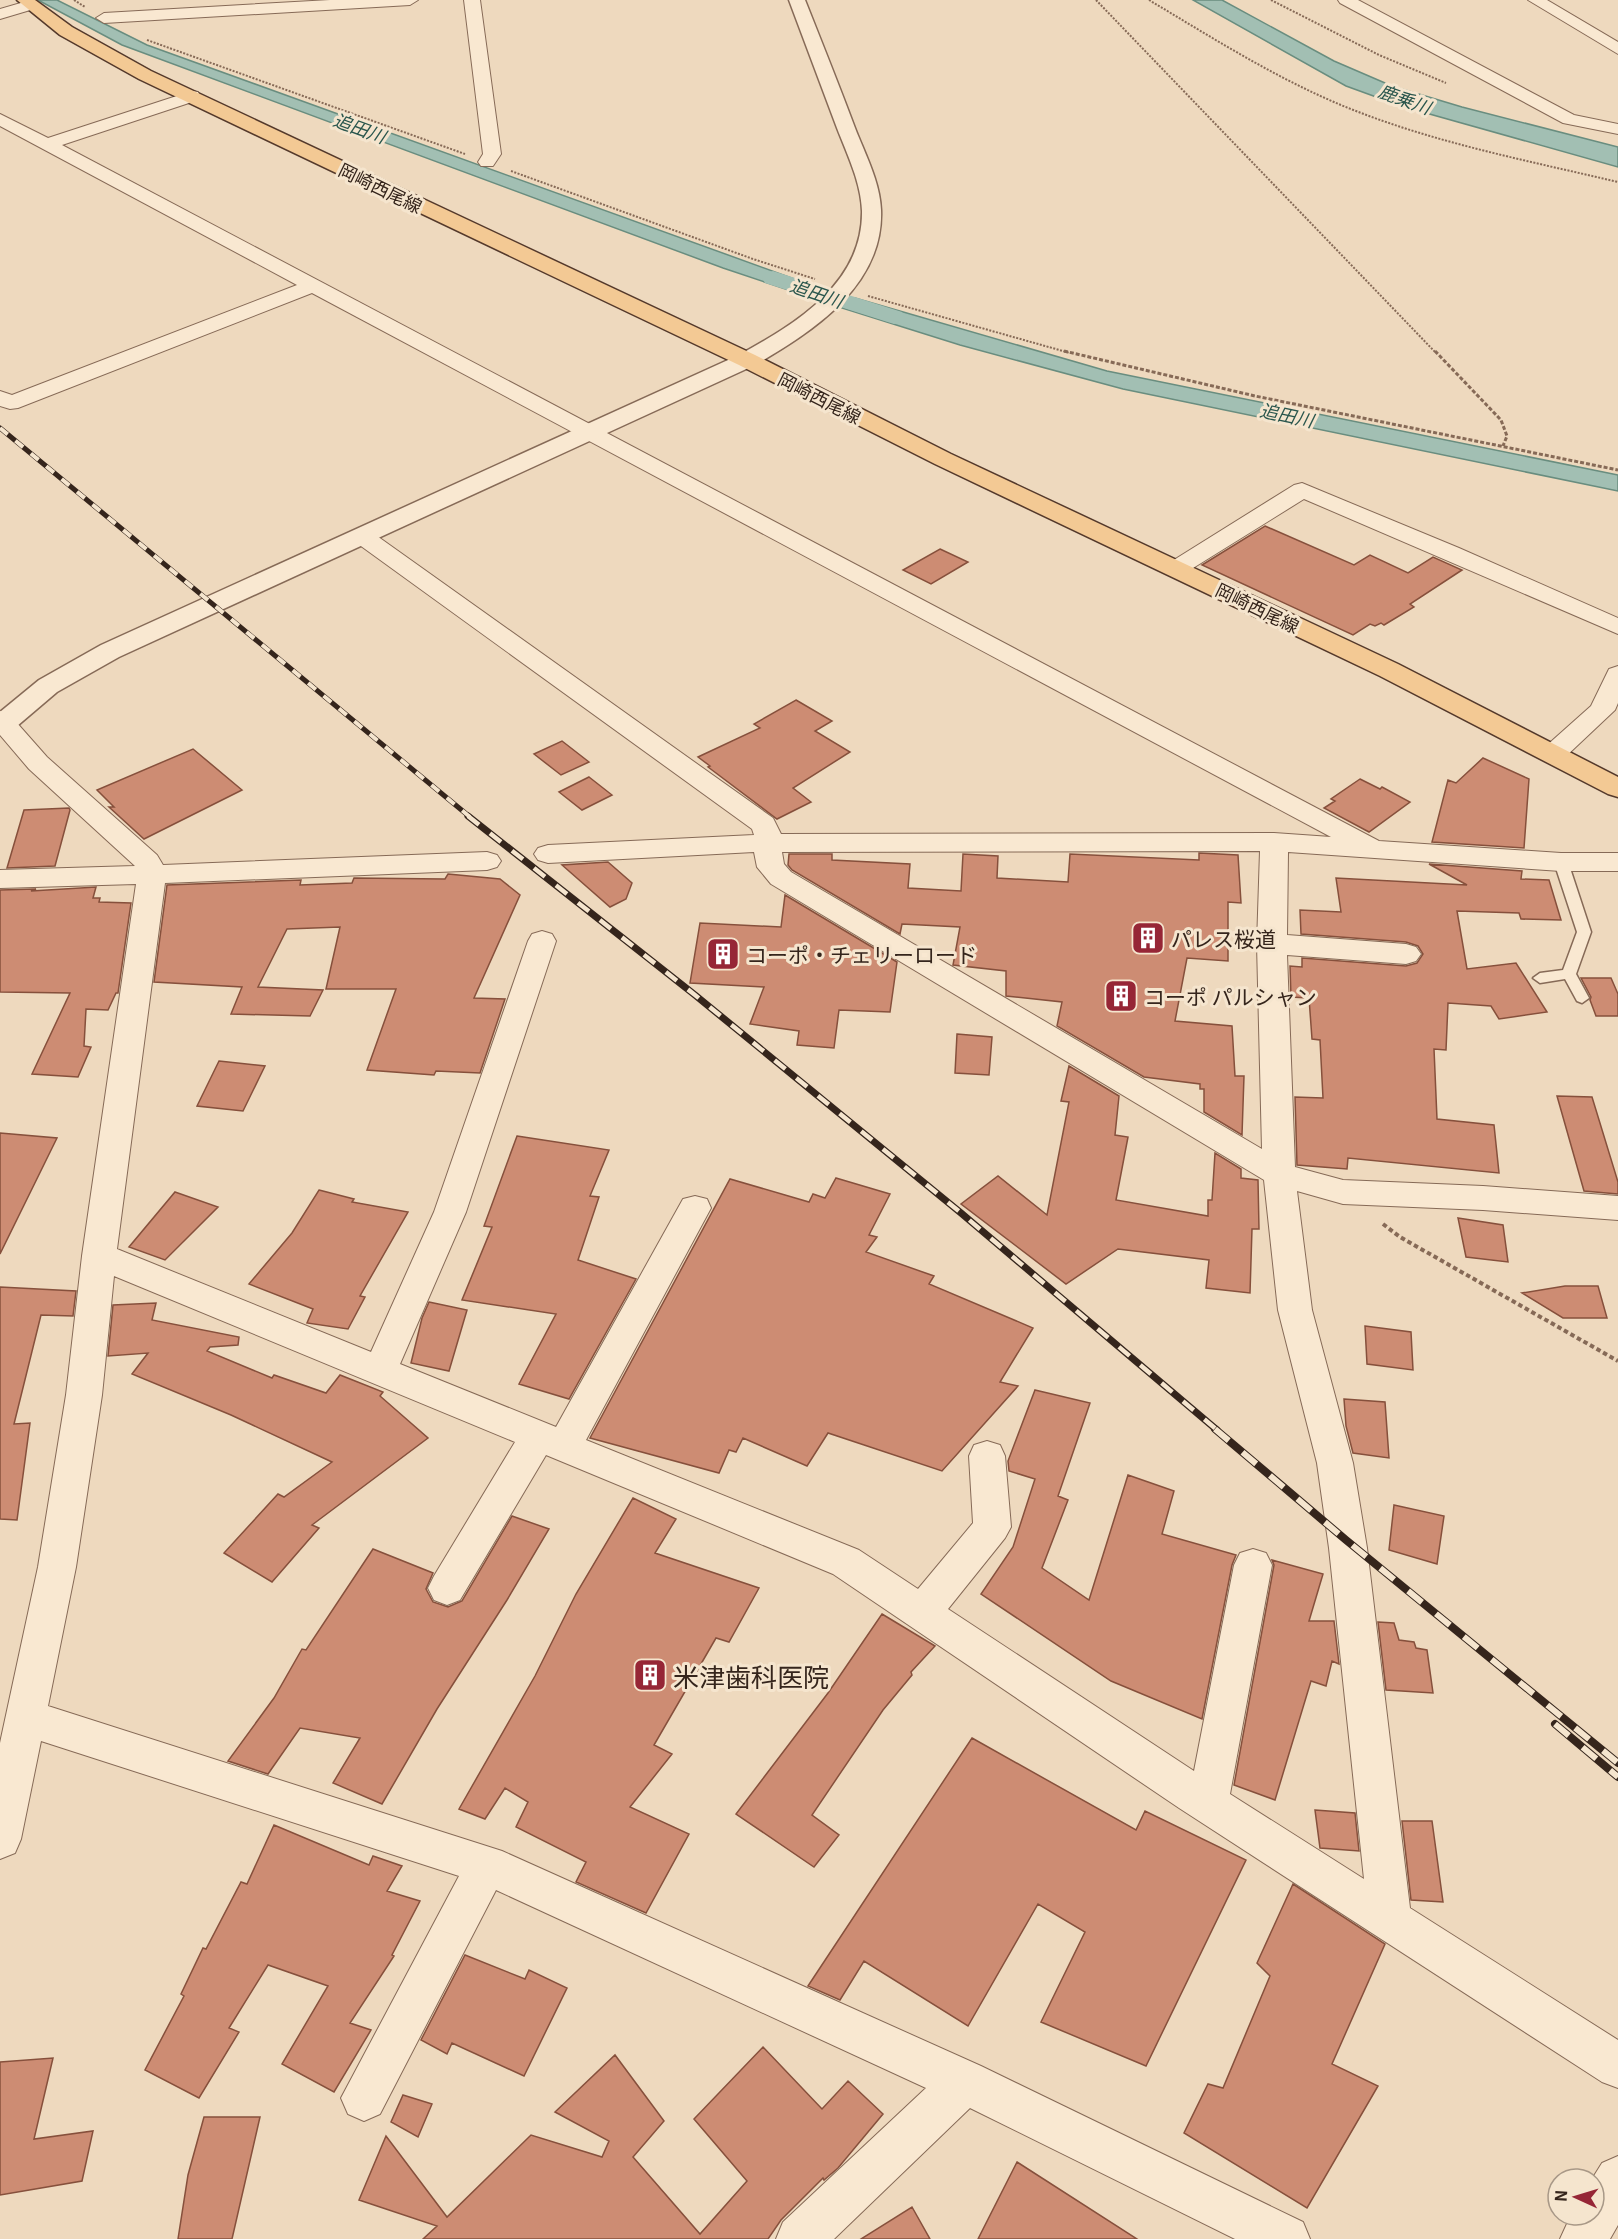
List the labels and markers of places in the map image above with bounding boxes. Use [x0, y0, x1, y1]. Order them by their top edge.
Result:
building icon: パレス桜道 [1130, 920, 1166, 956]
place label: パレス桜道 [1171, 923, 1276, 953]
building icon: コーポ・チェリーロード [705, 936, 741, 972]
place label: コーポ・チェリーロード [746, 939, 977, 969]
building icon: コーポ パルシャン [1103, 978, 1139, 1014]
place label: コーポ パルシャン [1144, 981, 1317, 1011]
building icon: 米津歯科医院 [632, 1657, 668, 1693]
place label: 米津歯科医院 [673, 1657, 829, 1694]

